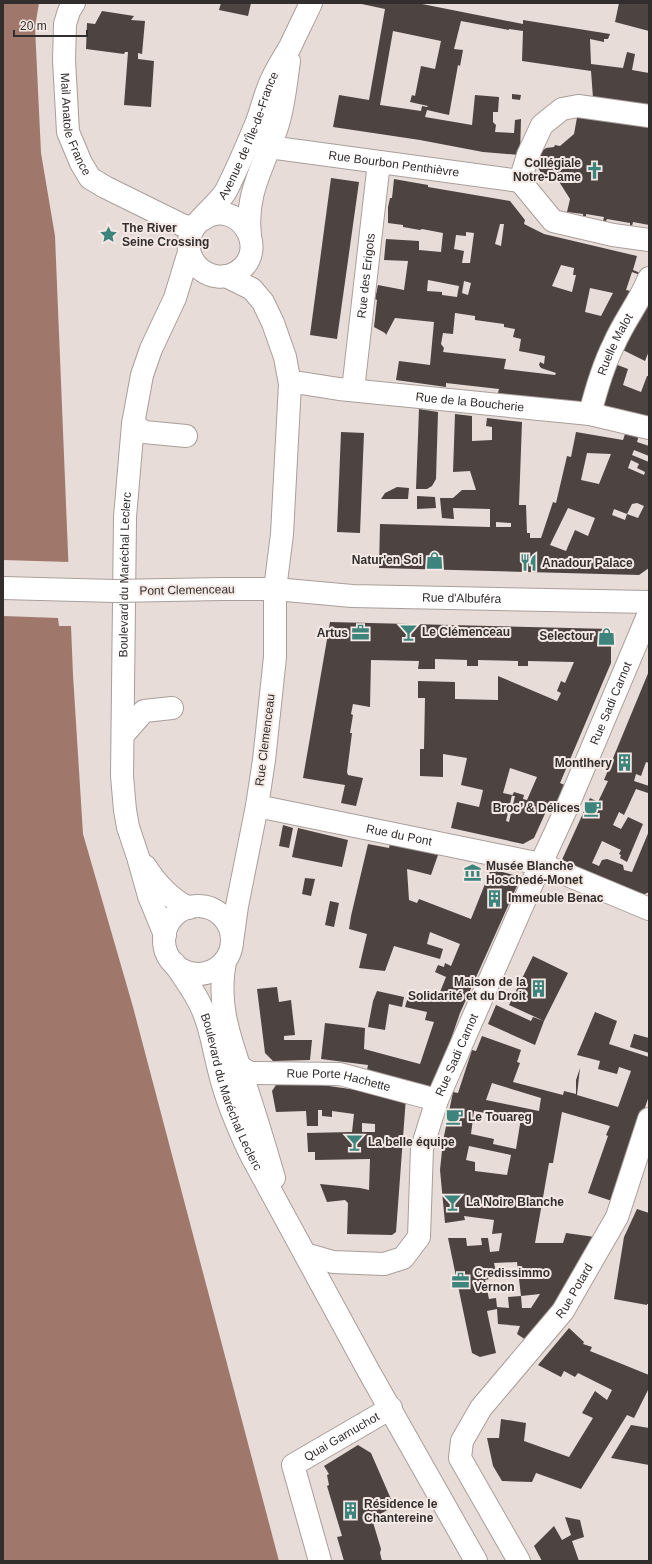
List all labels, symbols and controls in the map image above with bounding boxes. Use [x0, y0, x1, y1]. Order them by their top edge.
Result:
scale bar [14, 12, 87, 38]
text: 20 m [20, 19, 47, 33]
street label: Avenue de l'Île-de-France [215, 69, 282, 202]
street label: Mail Anatole France [58, 72, 94, 178]
street label: Rue Bourbon Penthièvre [328, 148, 460, 180]
place label: Collégiale Notre-Dame [513, 156, 581, 184]
church icon: Collégiale Notre-Dame [584, 160, 604, 180]
place label: The River Seine Crossing [122, 221, 209, 249]
place icon: The River Seine Crossing [99, 225, 119, 245]
street label: Rue des Erigots [354, 232, 378, 319]
street label: Ruelle Malot [595, 311, 636, 377]
street label: Rue de la Boucherie [415, 390, 525, 414]
street label: Boulevard du Maréchal Leclerc [116, 491, 134, 658]
shop icon: Natur'en Soi [425, 550, 445, 570]
place label: Natur'en Soi [352, 553, 422, 567]
restaurant icon: Anadour Palace [519, 553, 539, 573]
place label: Anadour Palace [542, 556, 633, 570]
street label: Pont Clemenceau [139, 582, 235, 598]
street label: Rue d'Albuféra [422, 590, 502, 606]
bar icon: Le Clémenceau [399, 622, 419, 642]
office icon: Artus [351, 623, 371, 643]
place label: Le Clémenceau [422, 625, 510, 639]
place label: Artus [317, 626, 348, 640]
shop icon: Selectour [597, 626, 617, 646]
place label: Selectour [539, 629, 594, 643]
street label: Rue Sadi Carnot [587, 659, 635, 747]
street label: Rue Clemenceau [252, 693, 278, 787]
building icon: Montlhery [615, 753, 635, 773]
place label: Montlhery [555, 756, 612, 770]
cafe icon: Broc’ & Délices [583, 798, 603, 818]
place label: Broc’ & Délices [493, 801, 580, 815]
street label: Rue du Pont [365, 821, 434, 849]
place label: Musée Blanche Hoschedé-Monet [486, 859, 583, 887]
museum icon: Musée Blanche Hoschedé-Monet [463, 863, 483, 883]
building icon: Immeuble Benac [485, 888, 505, 908]
place label: Immeuble Benac [508, 891, 604, 905]
place label: Maison de la Solidarité et du Droit [408, 975, 526, 1003]
building icon: Maison de la Solidarité et du Droit [529, 979, 549, 999]
street label: Boulevard du Maréchal Leclerc [198, 1011, 265, 1173]
street label: Rue Sadi Carnot [432, 1011, 481, 1098]
street label: Rue Porte Hachette [286, 1066, 392, 1094]
cafe icon: Le Touareg [445, 1107, 465, 1127]
place label: Le Touareg [468, 1110, 532, 1124]
bar icon: La belle équipe [345, 1132, 365, 1152]
place label: La belle équipe [368, 1135, 455, 1149]
bar icon: La Noire Blanche [443, 1192, 463, 1212]
place label: La Noire Blanche [466, 1195, 564, 1209]
street label: Rue Potard [553, 1261, 596, 1321]
place label: Credissimmo Vernon [474, 1266, 550, 1294]
office icon: Credissimmo Vernon [451, 1270, 471, 1290]
street label: Quai Garnuchot [301, 1409, 382, 1464]
place label: Résidence le Chantereine [364, 1497, 438, 1525]
building icon: Résidence le Chantereine [341, 1501, 361, 1521]

